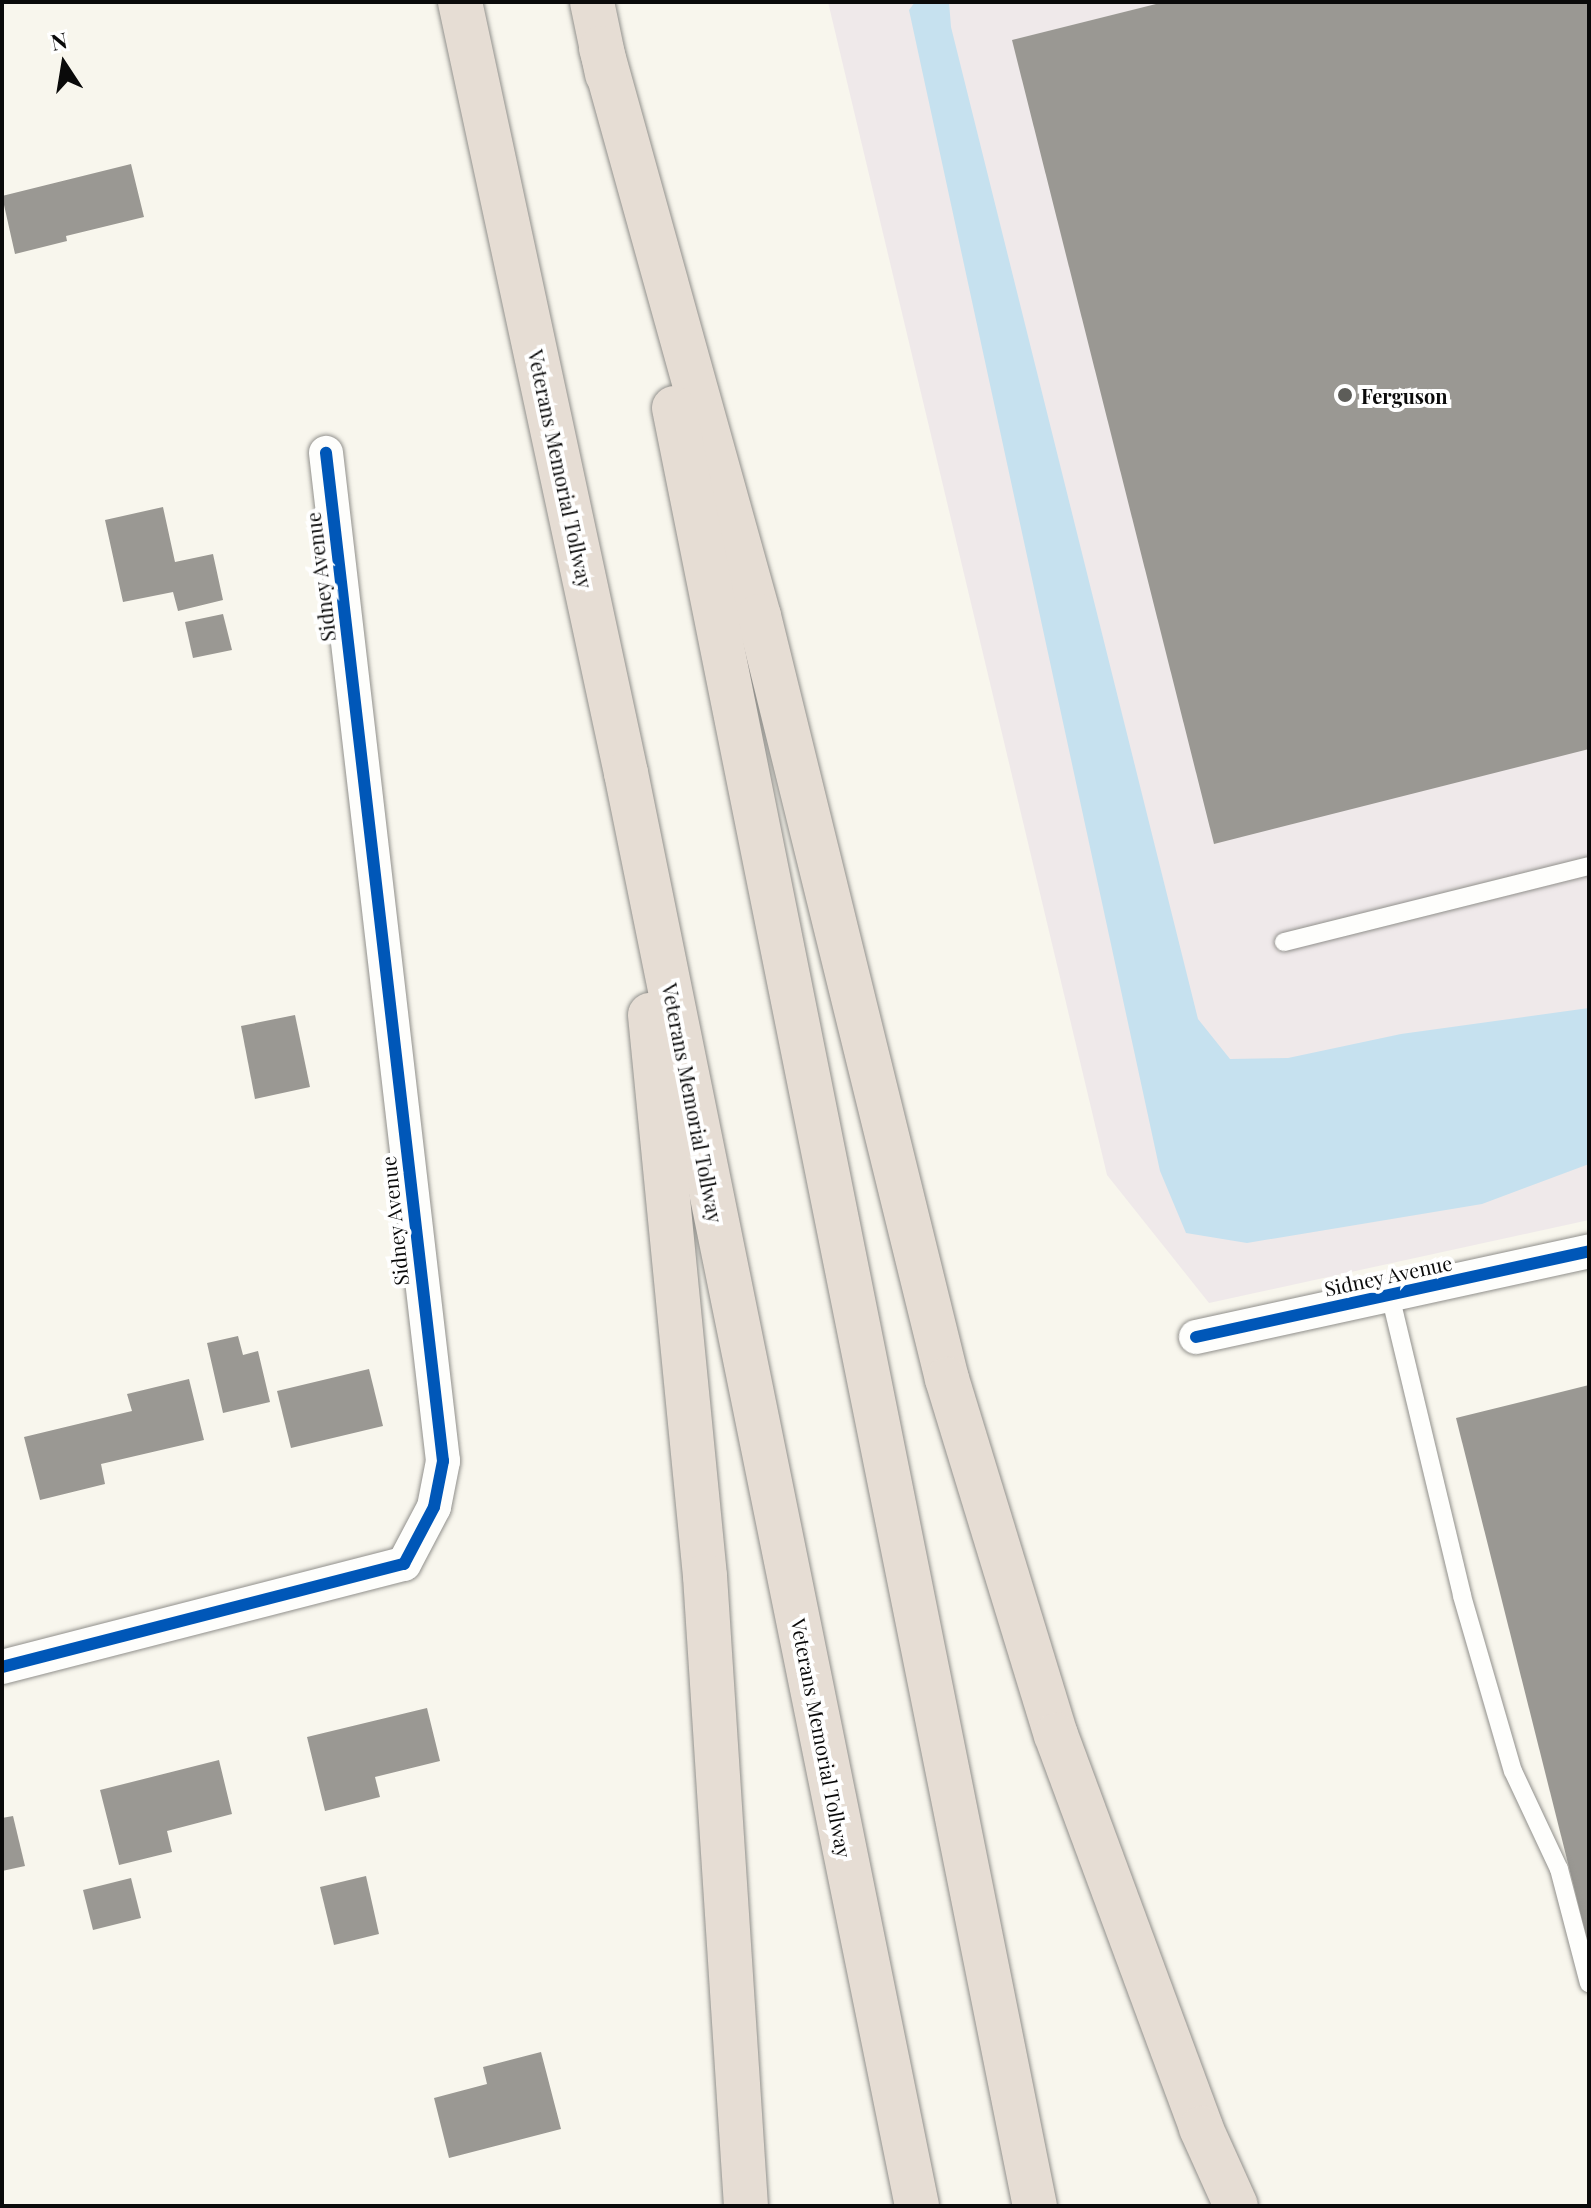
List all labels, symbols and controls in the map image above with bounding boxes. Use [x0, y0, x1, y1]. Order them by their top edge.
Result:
north arrow [24, 24, 104, 104]
text: N [48, 24, 70, 57]
street label: Veterans Memorial Tollway [524, 347, 598, 591]
place label: Ferguson [1361, 383, 1448, 407]
marker: Ferguson [1336, 386, 1354, 404]
street label: Sidney Avenue [300, 510, 340, 644]
street label: Veterans Memorial Tollway [658, 981, 728, 1225]
street label: Sidney Avenue [375, 1155, 413, 1287]
street label: Sidney Avenue [1321, 1250, 1455, 1300]
street label: Veterans Memorial Tollway [787, 1616, 857, 1860]

